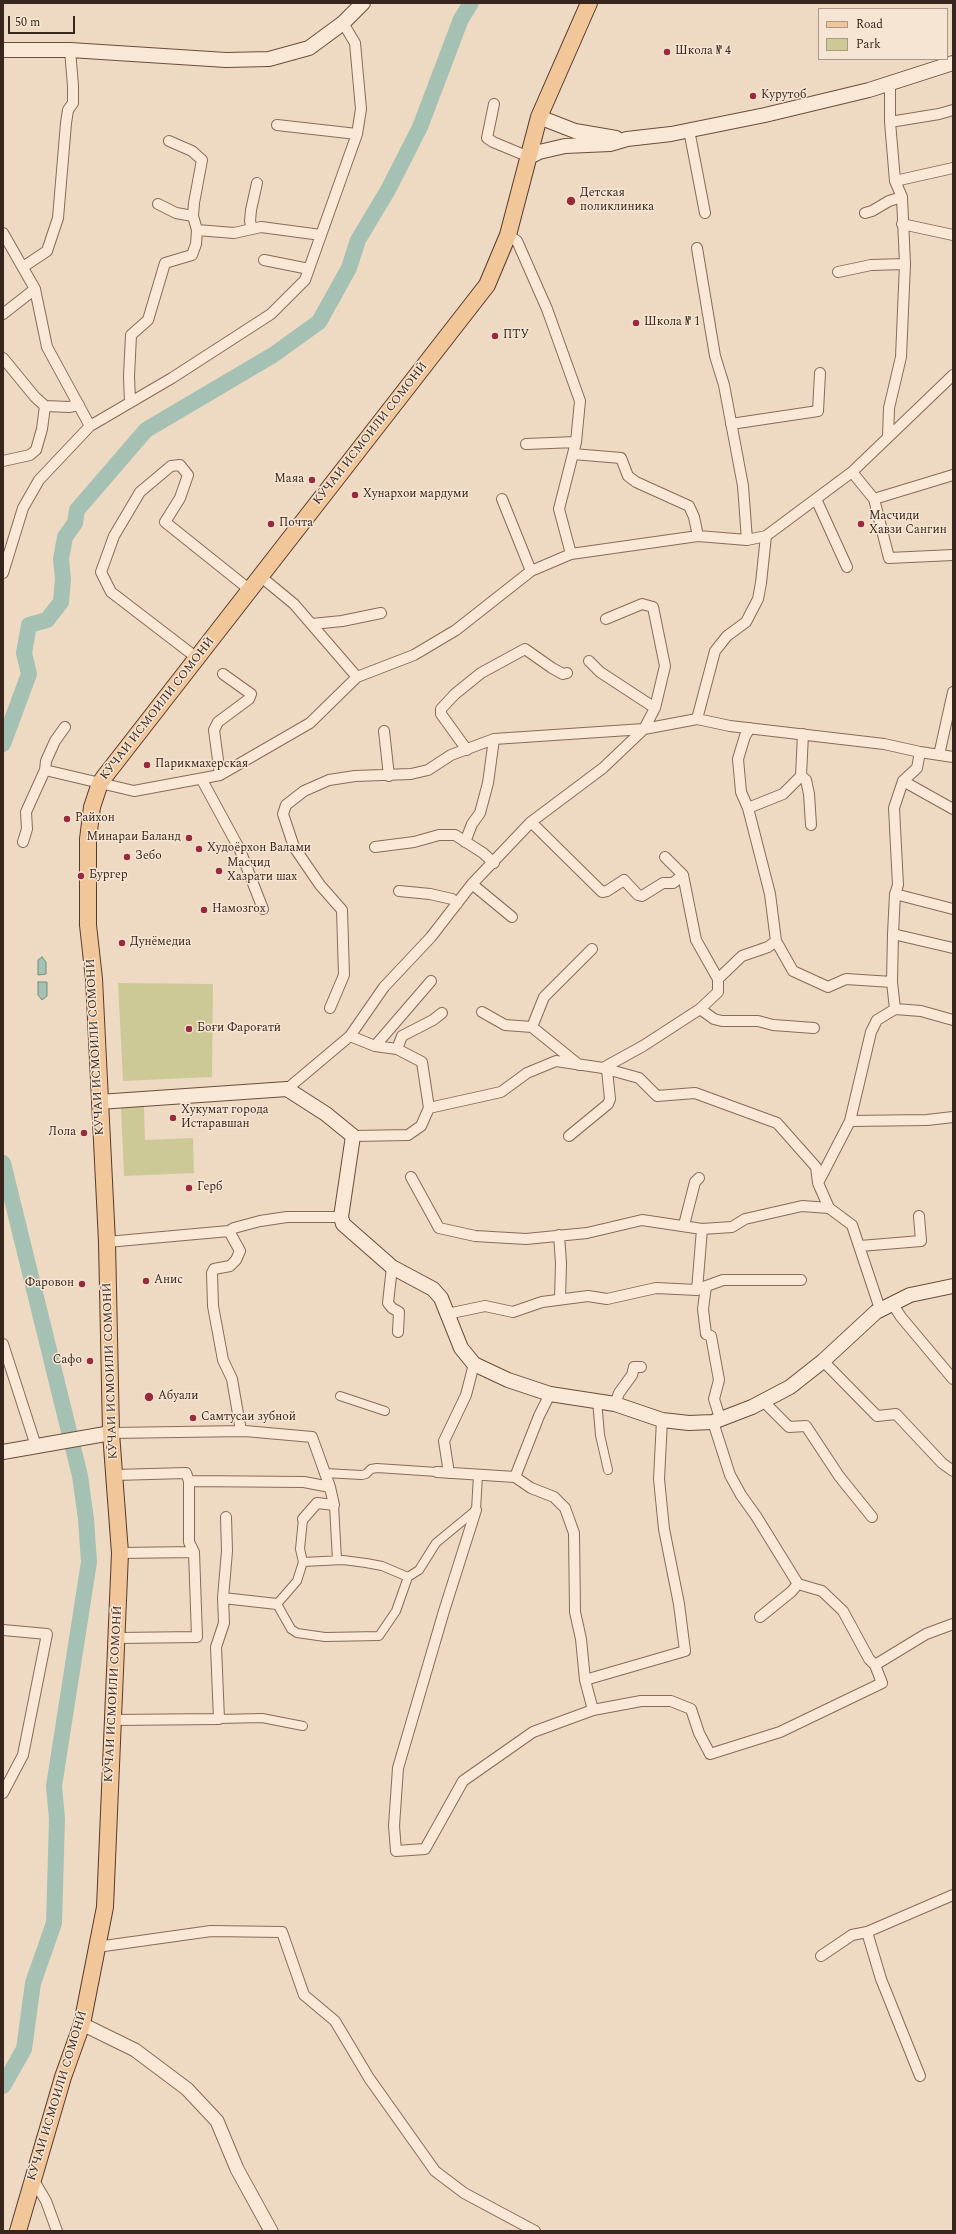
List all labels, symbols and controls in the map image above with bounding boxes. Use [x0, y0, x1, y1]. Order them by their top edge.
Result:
scale bar [10, 8, 77, 34]
legend [818, 8, 948, 60]
text: 50 m [15, 13, 40, 32]
text: Road [856, 15, 883, 34]
text: Park [856, 35, 881, 54]
place label: Школа № 4 [675, 45, 731, 59]
marker: Школа № 4 [662, 47, 672, 57]
place label: Курутоб [761, 89, 807, 103]
marker: Курутоб [748, 91, 758, 101]
place label: Детская поликлиника [580, 187, 654, 215]
marker: Детская поликлиника [565, 195, 577, 207]
place label: Школа № 1 [644, 316, 700, 330]
marker: Школа № 1 [631, 318, 641, 328]
place label: ПТУ [503, 329, 529, 343]
marker: ПТУ [490, 331, 500, 341]
street label: КӮЧАИ ИСМОИЛИ СОМОНӢ [311, 360, 431, 508]
place label: Маяа [274, 473, 304, 487]
marker: Маяа [307, 475, 317, 485]
place label: Хунархои мардуми [363, 488, 469, 502]
marker: Хунархои мардуми [350, 490, 360, 500]
place label: Масҷиди Хавзи Сангин [869, 510, 947, 538]
place label: Почта [279, 517, 313, 531]
marker: Почта [266, 519, 276, 529]
marker: Масҷиди Хавзи Сангин [856, 519, 866, 529]
street label: КӮЧАИ ИСМОИЛИ СОМОНӢ [98, 635, 218, 783]
place label: Парикмахерская [155, 758, 248, 772]
marker: Парикмахерская [142, 760, 152, 770]
place label: Райхон [75, 812, 115, 826]
marker: Райхон [62, 814, 72, 824]
place label: Минараи Баланд [86, 831, 181, 845]
marker: Минараи Баланд [184, 833, 194, 843]
place label: Худоёрхон Валами [207, 842, 311, 856]
marker: Худоёрхон Валами [194, 844, 204, 854]
place label: Зебо [135, 850, 162, 864]
marker: Зебо [122, 852, 132, 862]
place label: Масҷид Хазрати шах [227, 857, 297, 885]
marker: Масҷид Хазрати шах [214, 866, 224, 876]
place label: Бургер [89, 869, 128, 883]
marker: Бургер [76, 871, 86, 881]
place label: Намозгох [212, 903, 266, 917]
marker: Намозгох [199, 905, 209, 915]
place label: Дунёмедиа [130, 936, 191, 950]
marker: Дунёмедиа [117, 938, 127, 948]
street label: КӮЧАИ ИСМОИЛИ СОМОНӢ [84, 958, 108, 1136]
place label: Боғи Фароғатӣ [197, 1022, 281, 1036]
marker: Боғи Фароғатӣ [184, 1024, 194, 1034]
place label: Хукумат города Истаравшан [181, 1104, 269, 1132]
marker: Хукумат города Истаравшан [168, 1113, 178, 1123]
place label: Лола [49, 1126, 76, 1140]
marker: Лола [79, 1128, 89, 1138]
place label: Герб [197, 1181, 223, 1195]
marker: Герб [184, 1183, 194, 1193]
place label: Анис [154, 1274, 183, 1288]
marker: Анис [141, 1276, 151, 1286]
place label: Фаровон [25, 1277, 74, 1291]
marker: Фаровон [77, 1279, 87, 1289]
street label: КӮЧАИ ИСМОИЛИ СОМОНӢ [101, 1282, 121, 1460]
place label: Сафо [53, 1354, 82, 1368]
marker: Сафо [85, 1356, 95, 1366]
place label: Абуали [158, 1390, 199, 1404]
marker: Абуали [143, 1391, 155, 1403]
place label: Самтусаи зубной [201, 1411, 296, 1425]
marker: Самтусаи зубной [188, 1413, 198, 1423]
street label: КӮЧАИ ИСМОИЛИ СОМОНӢ [102, 1605, 126, 1783]
street label: КӮЧАИ ИСМОИЛИ СОМОНӢ [25, 2009, 91, 2183]

